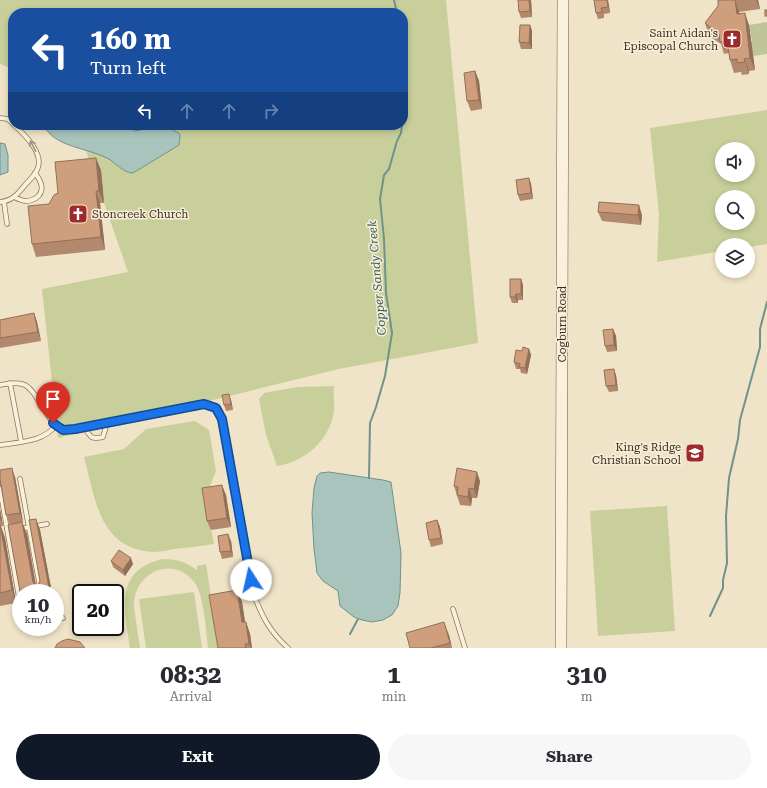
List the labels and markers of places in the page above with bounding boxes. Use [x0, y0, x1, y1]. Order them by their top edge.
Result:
place label: Saint Aidan's Episcopal Church [623, 27, 718, 53]
church icon: Saint Aidan's Episcopal Church [721, 28, 743, 50]
church icon: Stoncreek Church [67, 203, 89, 225]
place label: Stoncreek Church [92, 208, 188, 221]
pin [36, 382, 70, 423]
place label: King's Ridge Christian School [592, 441, 682, 467]
school or university icon: King's Ridge Christian School [684, 442, 706, 464]

